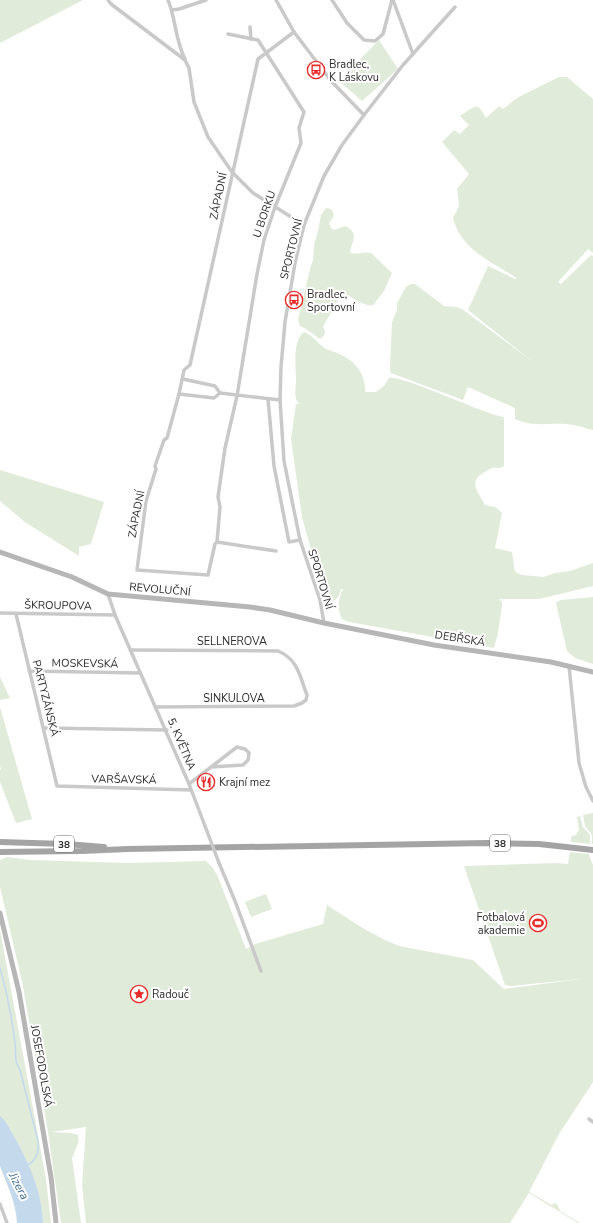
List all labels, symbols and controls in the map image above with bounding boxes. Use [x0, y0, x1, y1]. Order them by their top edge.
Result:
place label: Bradlec, K Láskovu [329, 57, 379, 85]
bus stop icon: Bradlec, K Láskovu [306, 60, 326, 80]
street label: ZÁPADNÍ [205, 170, 231, 221]
street label: U BORKU [249, 189, 280, 240]
street label: SPORTOVNÍ [276, 216, 307, 281]
place label: Bradlec, Sportovní [307, 287, 356, 315]
bus stop icon: Bradlec, Sportovní [284, 290, 304, 310]
street label: ZÁPADNÍ [124, 488, 149, 539]
street label: SPORTOVNÍ [304, 547, 338, 612]
street label: REVOLUČNÍ [129, 578, 193, 600]
street label: ŠKROUPOVA [24, 596, 92, 614]
street label: DEBŘSKÁ [434, 626, 486, 650]
street label: SELLNEROVA [197, 634, 267, 649]
street label: MOSKEVSKÁ [52, 654, 118, 672]
street label: PARTYZÁNSKÁ [29, 658, 63, 738]
street label: SINKULOVA [203, 691, 265, 706]
street label: 5. KVĚTNA [164, 715, 200, 773]
street label: VARŠAVSKÁ [90, 770, 157, 788]
restaurant icon: Krajní mez [196, 772, 216, 792]
place label: Krajní mez [219, 775, 270, 790]
road number: 38 [490, 835, 510, 851]
road number: 38 [54, 836, 74, 852]
place label: Fotbalová akademie [476, 910, 525, 938]
sports icon: Fotbalová akademie [528, 913, 548, 933]
place icon: Radouč [129, 984, 149, 1004]
place label: Radouč [152, 987, 189, 1002]
street label: JOSEFODOLSKÁ [27, 1023, 57, 1108]
water label: Jizera [5, 1169, 33, 1203]

